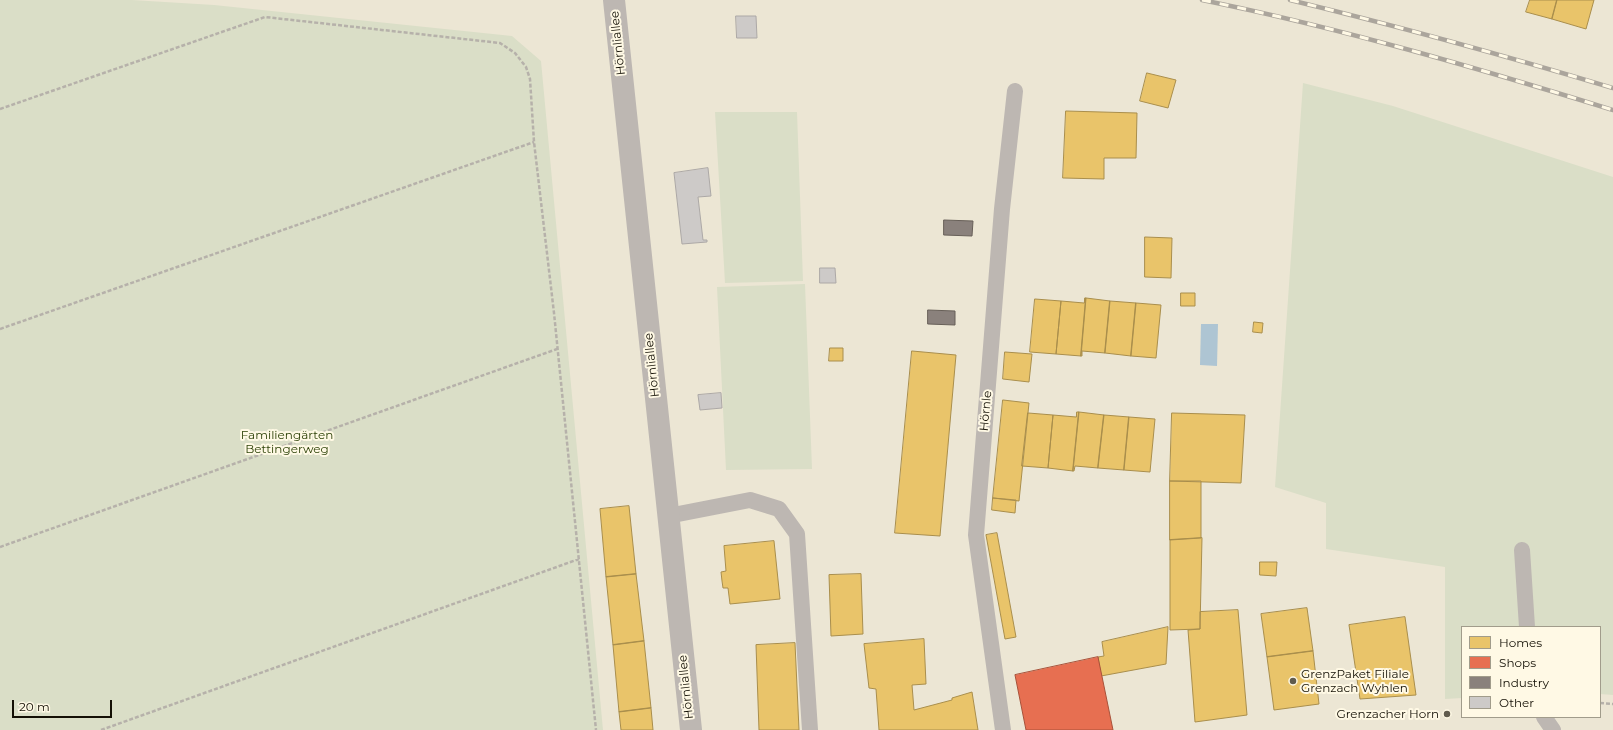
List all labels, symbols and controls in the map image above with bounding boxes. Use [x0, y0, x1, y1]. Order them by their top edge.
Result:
street label: Hörnliallee [607, 10, 629, 76]
street label: Hörnliallee [641, 332, 663, 398]
street label: Hörnle [977, 390, 995, 432]
park label: Familiengärten Bettingerweg [241, 428, 333, 456]
legend [1461, 626, 1601, 718]
text: Homes [1499, 635, 1542, 650]
street label: Hörnliallee [675, 654, 697, 720]
text: Shops [1499, 655, 1536, 670]
place label: GrenzPaket Filiale Grenzach Wyhlen [1301, 667, 1409, 695]
text: Industry [1499, 675, 1549, 690]
marker: GrenzPaket Filiale Grenzach Wyhlen [1288, 676, 1298, 686]
scale bar [14, 692, 114, 718]
text: Other [1499, 695, 1534, 710]
text: 20 m [19, 699, 50, 714]
place label: Grenzacher Horn [1336, 707, 1439, 721]
marker: Grenzacher Horn [1442, 709, 1452, 719]

